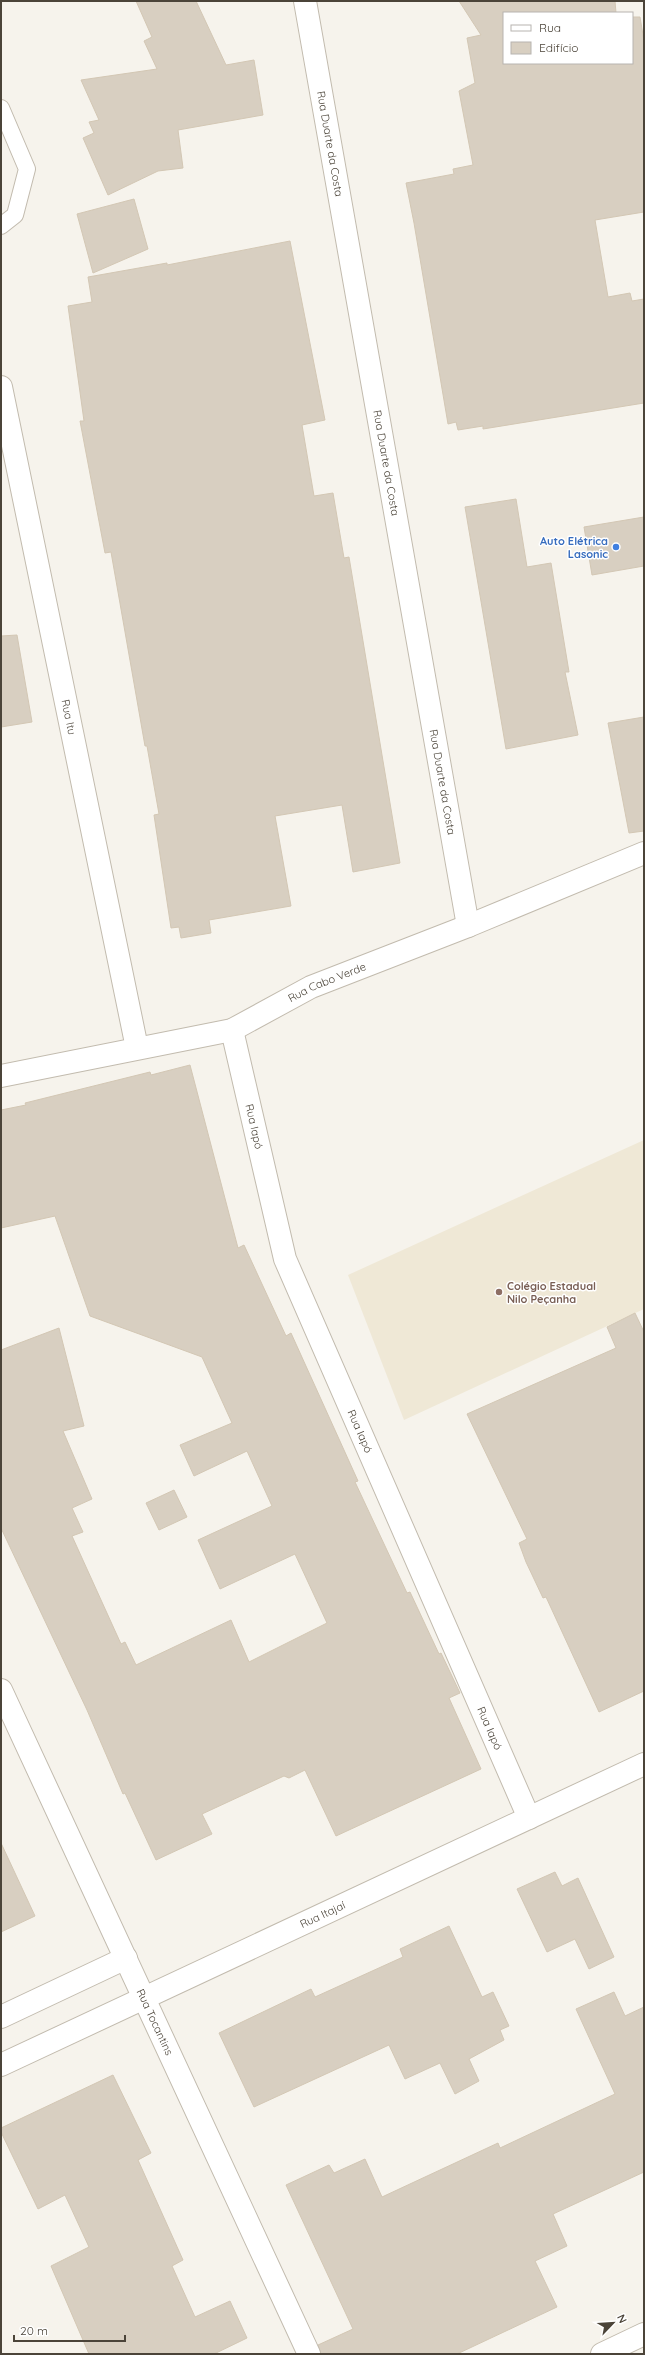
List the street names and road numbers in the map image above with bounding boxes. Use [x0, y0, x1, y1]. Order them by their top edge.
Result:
street label: Rua Duarte da Costa [314, 90, 346, 198]
street label: Rua Duarte da Costa [370, 409, 403, 517]
street label: Rua Itu [58, 698, 79, 736]
street label: Rua Duarte da Costa [426, 728, 459, 836]
street label: Rua Cabo Verde [285, 959, 368, 1005]
street label: Rua Iapó [242, 1102, 266, 1151]
street label: Rua Iapó [345, 1407, 376, 1455]
street label: Rua Iapó [474, 1704, 506, 1752]
street label: Rua Itajaí [298, 1898, 348, 1931]
street label: Rua Tocantins [134, 1987, 176, 2057]

